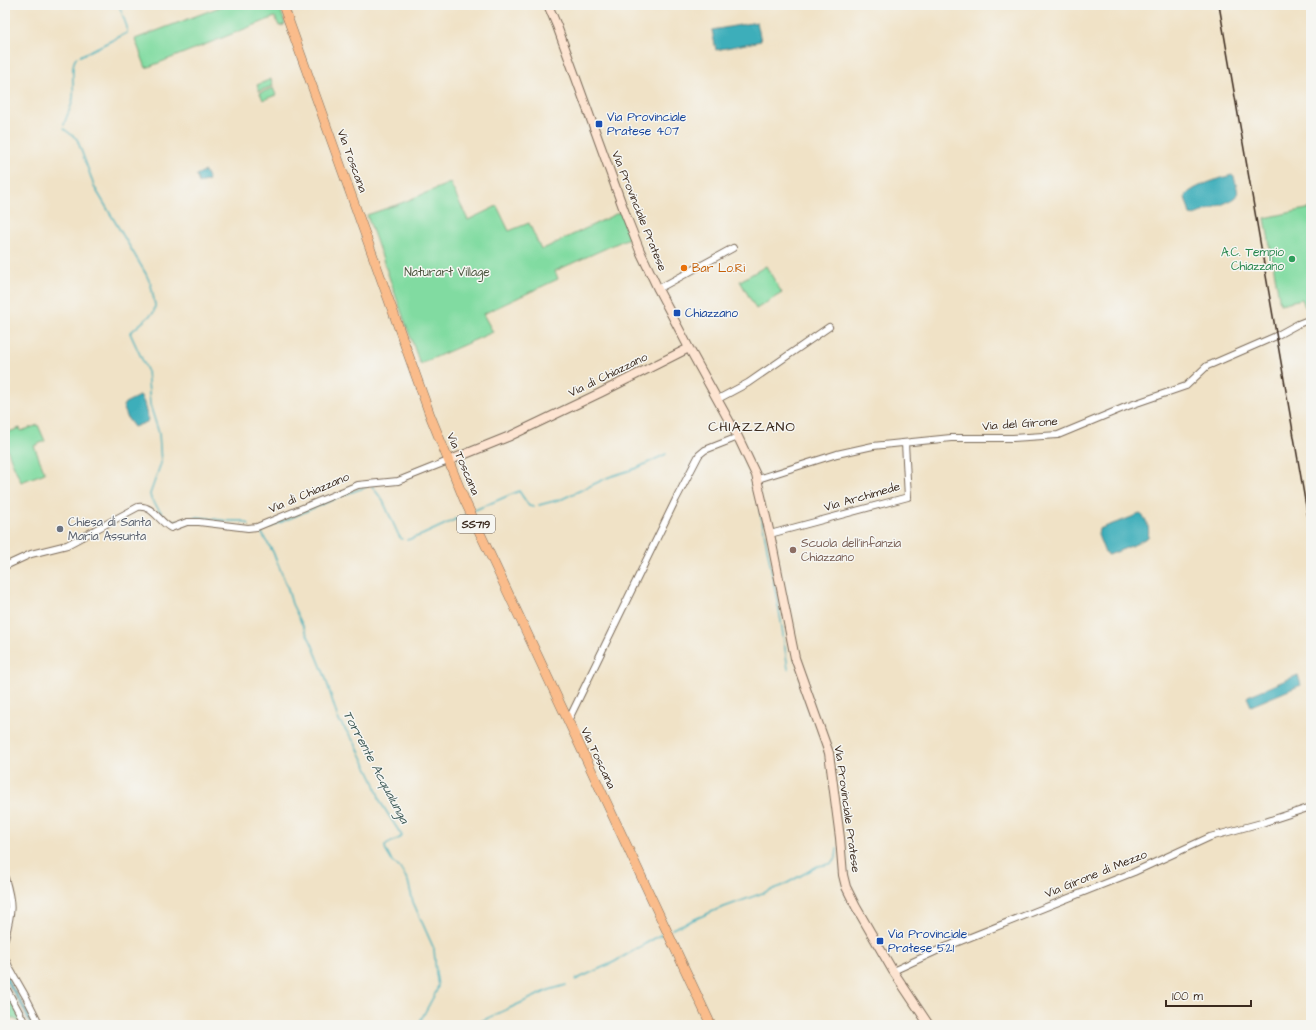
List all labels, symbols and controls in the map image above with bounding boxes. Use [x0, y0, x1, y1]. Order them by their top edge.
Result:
place label: Via Provinciale Pratese 407 [607, 109, 687, 140]
marker: Via Provinciale Pratese 407 [594, 119, 604, 129]
street label: Via Toscana [333, 127, 371, 195]
street label: Via Provinciale Pratese [607, 148, 671, 274]
place label: A.C. Tempio Chiazzano [1221, 244, 1284, 275]
marker: A.C. Tempio Chiazzano [1287, 254, 1297, 264]
place label: Bar Lo.Ri [692, 260, 745, 277]
marker: Bar Lo.Ri [679, 263, 689, 273]
park label: Naturart Village [404, 264, 490, 282]
place label: Chiazzano [685, 305, 738, 322]
marker: Chiazzano [672, 308, 682, 318]
street label: Via di Chiazzano [566, 348, 651, 402]
street label: Via del Girone [982, 413, 1059, 435]
district label: CHIAZZANO [708, 417, 796, 437]
street label: Via Toscana [442, 430, 484, 498]
street label: Via di Chiazzano [266, 468, 352, 518]
street label: Via Archimede [822, 478, 903, 516]
place label: Chiesa di Santa Maria Assunta [68, 514, 151, 545]
road number: SS719 [457, 515, 495, 533]
marker: Chiesa di Santa Maria Assunta [55, 524, 65, 534]
place label: Scuola dell'infanzia Chiazzano [801, 535, 901, 566]
marker: Scuola dell'infanzia Chiazzano [788, 545, 798, 555]
water label: Torrente Acqualunga [338, 707, 414, 828]
street label: Via Toscana [576, 724, 620, 792]
street label: Via Provinciale Pratese [830, 744, 864, 874]
street label: Via Girone di Mezzo [1042, 846, 1150, 902]
place label: Via Provinciale Pratese 521 [888, 926, 968, 957]
marker: Via Provinciale Pratese 521 [875, 936, 885, 946]
scale bar [1166, 982, 1251, 1008]
text: 100 m [1172, 988, 1203, 1005]

